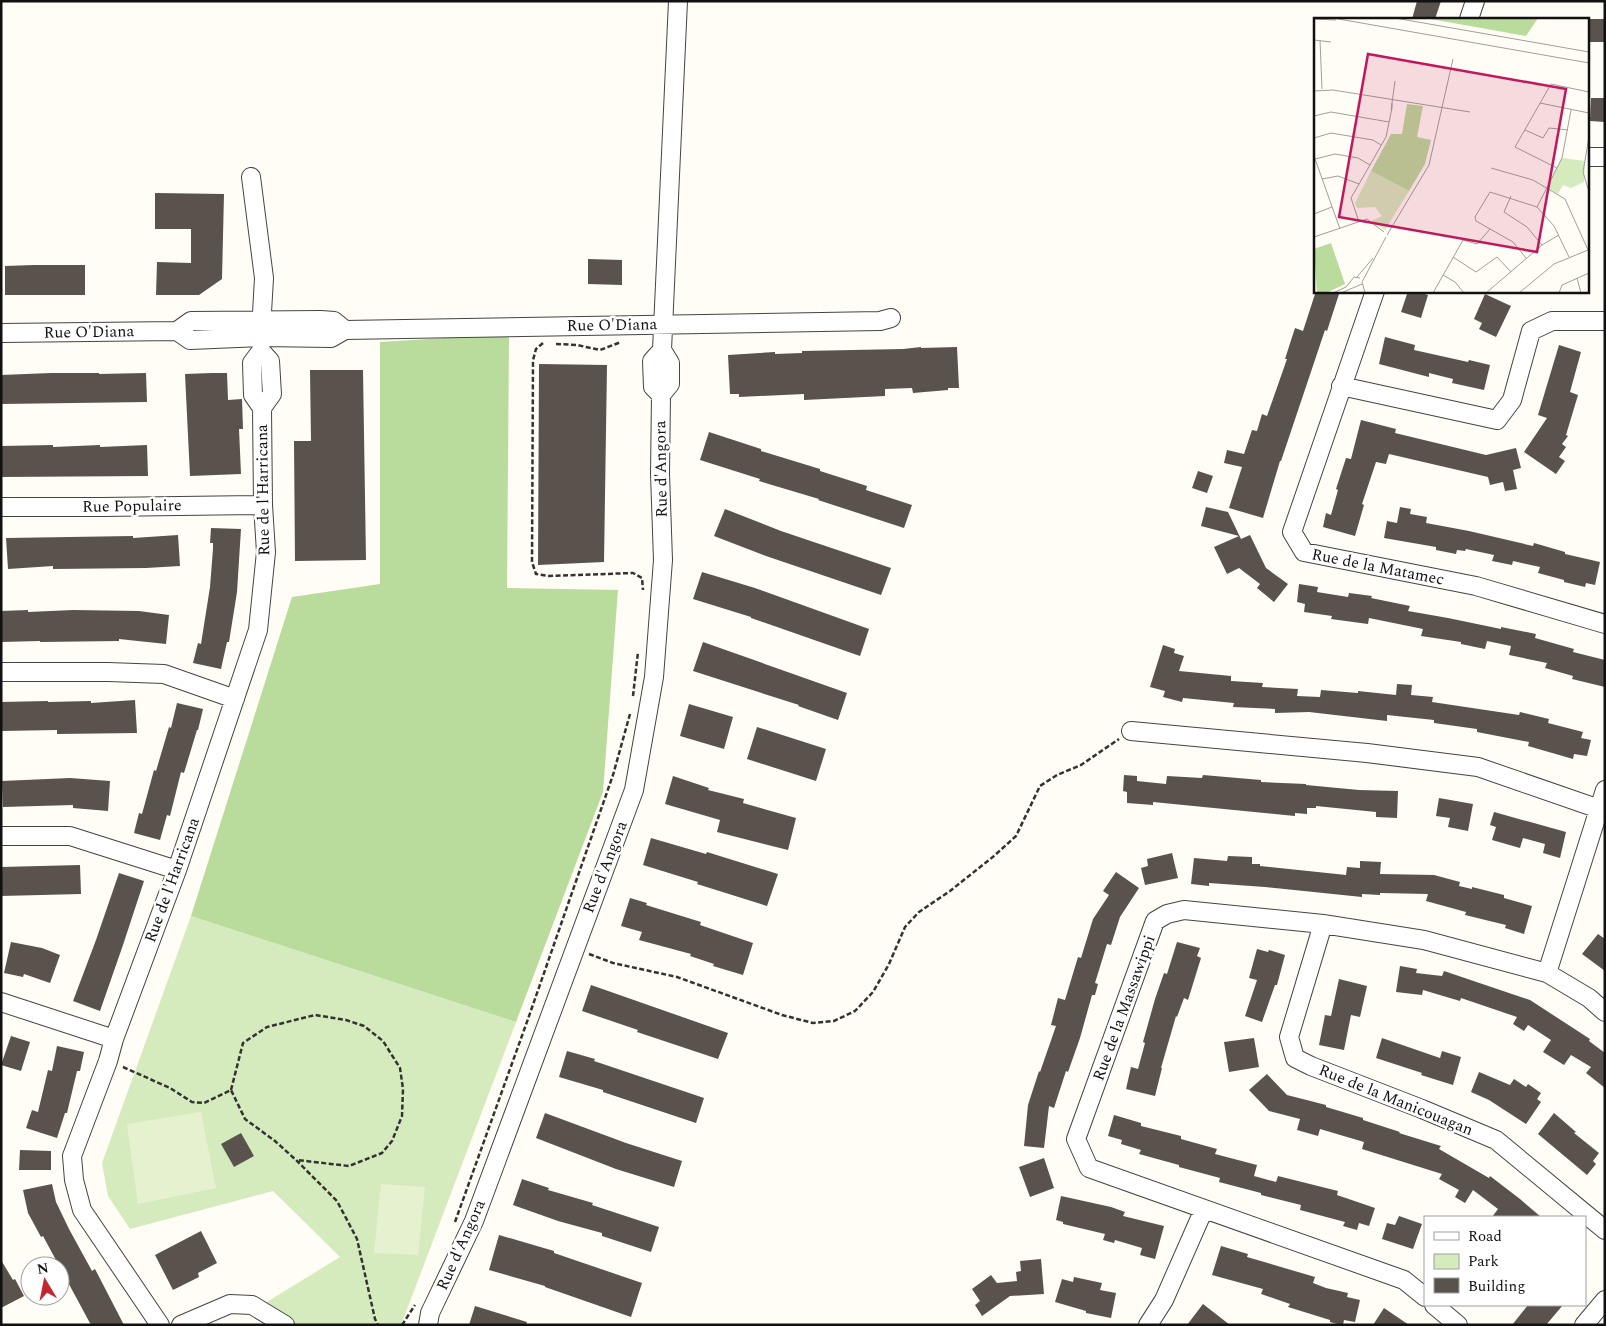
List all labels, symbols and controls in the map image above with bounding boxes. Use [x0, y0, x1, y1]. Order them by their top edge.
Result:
inset map [1314, 18, 1588, 292]
street label: Rue O'Diana [567, 312, 658, 338]
street label: Rue O'Diana [44, 319, 135, 345]
street label: Rue d'Angora [648, 420, 674, 518]
street label: Rue de l'Harricana [250, 424, 276, 556]
street label: Rue Populaire [82, 493, 182, 519]
street label: Rue de la Matamec [1310, 542, 1446, 592]
street label: Rue de l'Harricana [138, 814, 206, 946]
street label: Rue d'Angora [576, 817, 634, 917]
street label: Rue de la Massawippi [1086, 932, 1162, 1084]
street label: Rue de la Manicouagan [1315, 1058, 1477, 1142]
street label: Rue d'Angora [430, 1196, 492, 1294]
legend [1424, 1216, 1586, 1306]
text: Road [1468, 1225, 1502, 1248]
text: Park [1468, 1250, 1499, 1273]
north arrow [20, 1256, 70, 1306]
text: N [35, 1257, 50, 1280]
text: Building [1468, 1275, 1525, 1298]

